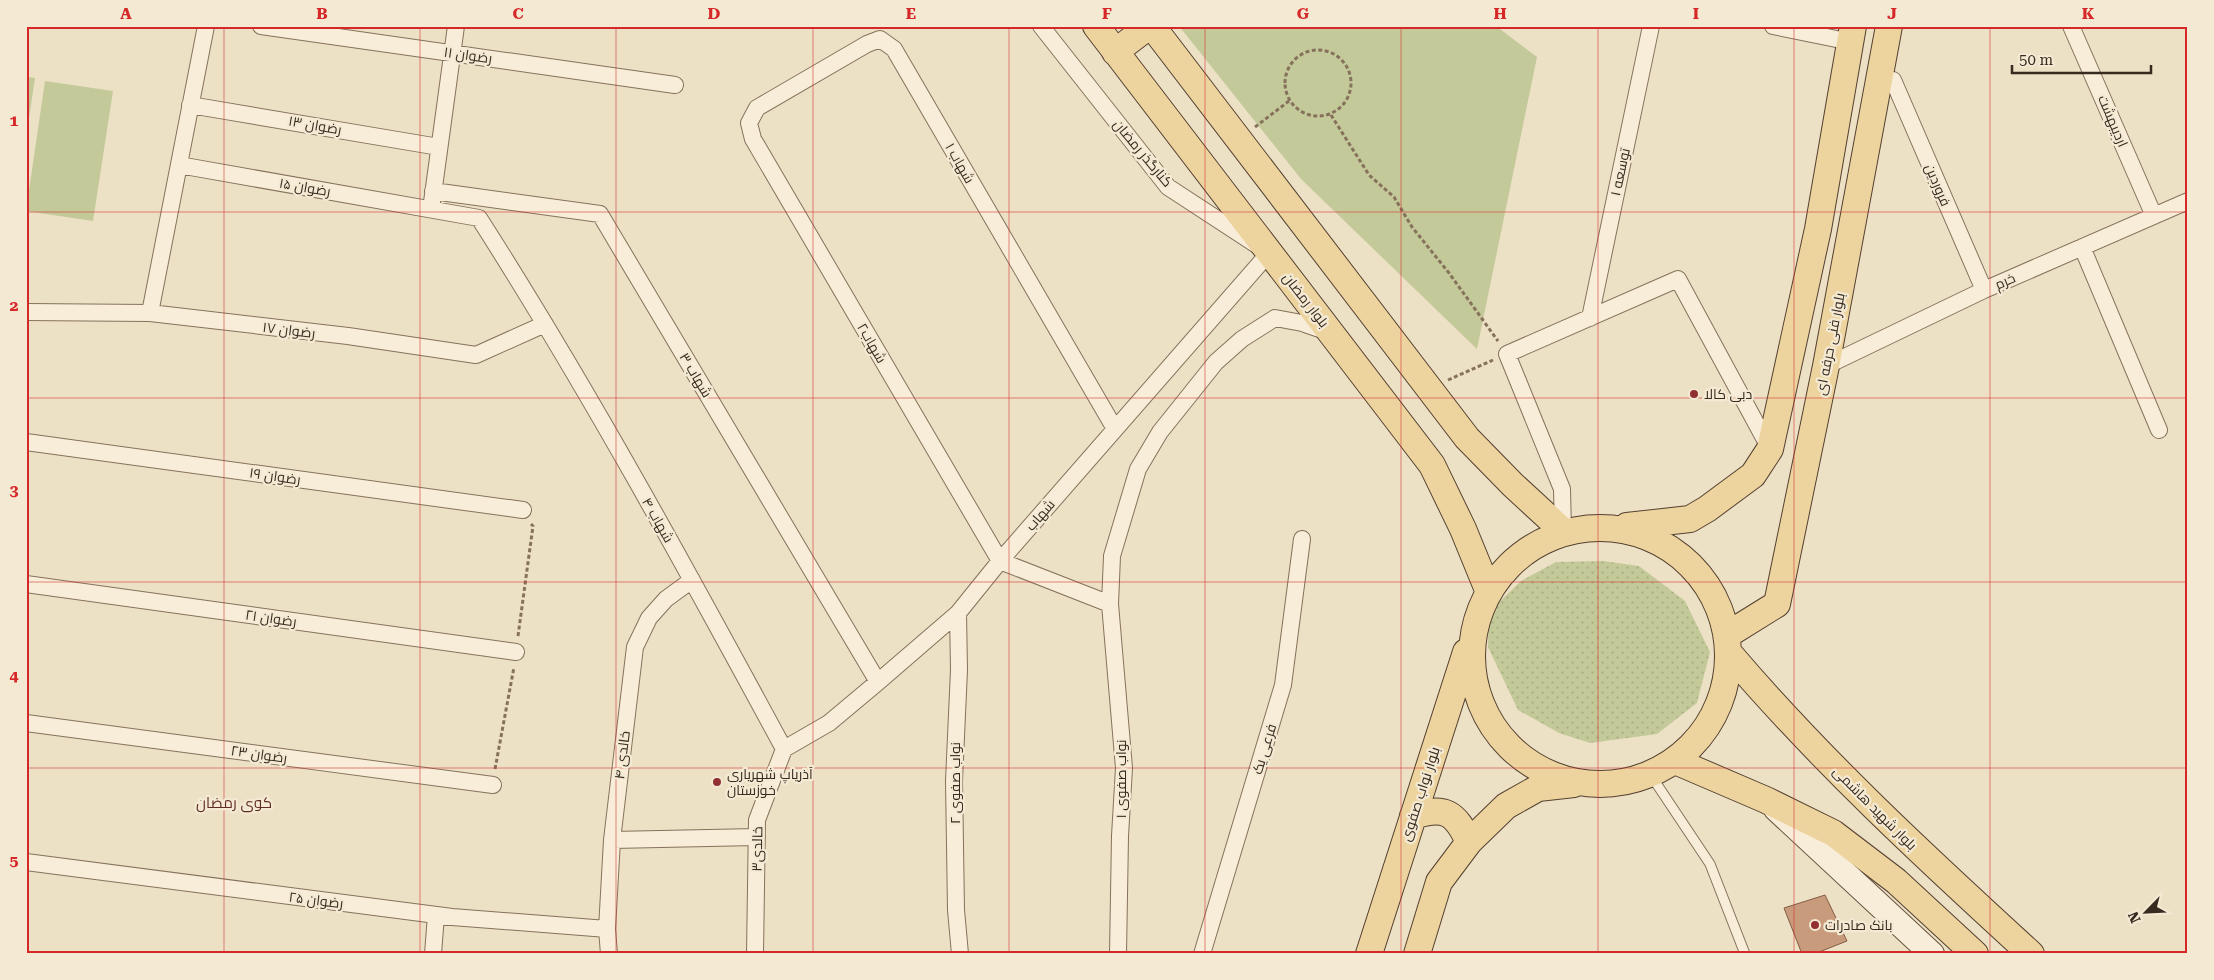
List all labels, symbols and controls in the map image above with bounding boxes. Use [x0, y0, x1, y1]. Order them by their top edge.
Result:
text: A [120, 4, 132, 23]
text: B [316, 4, 328, 23]
text: C [512, 4, 524, 23]
text: D [708, 4, 721, 23]
text: E [906, 4, 916, 23]
text: F [1102, 4, 1112, 23]
text: G [1297, 4, 1310, 23]
text: H [1493, 4, 1507, 23]
text: I [1693, 4, 1699, 23]
text: J [1887, 4, 1897, 23]
text: K [2082, 4, 2095, 23]
scale bar [2012, 42, 2150, 74]
street label: رضوان ۱۱ [443, 44, 493, 66]
text: 50 m [2019, 51, 2054, 69]
street label: اردیبهشت [2095, 93, 2131, 149]
text: 1 [10, 111, 19, 130]
street label: رضوان ۱۳ [287, 112, 343, 138]
street label: کنارگذر رمضان [1110, 116, 1176, 190]
street label: شهاب ۱ [942, 140, 978, 186]
street label: توسعه ۱ [1607, 146, 1633, 197]
street label: فروردین [1922, 161, 1954, 209]
street label: رضوان ۱۵ [278, 175, 332, 199]
street label: بلوار رمضان [1280, 269, 1332, 331]
street label: خرم [1992, 270, 2018, 294]
street label: بلوار فنی حرفه ای [1812, 291, 1848, 397]
text: 2 [10, 296, 19, 315]
street label: رضوان ۱۷ [262, 319, 316, 341]
street label: شهاب۲ [854, 320, 890, 366]
street label: شهاب ۳ [677, 350, 715, 400]
place label: دبی کالا [1704, 386, 1752, 402]
marker: دبی کالا [1688, 388, 1700, 400]
street label: رضوان ۱۹ [248, 464, 302, 488]
text: 3 [10, 481, 19, 500]
street label: شهاب ۴ [639, 495, 677, 545]
street label: شهاب [1022, 496, 1058, 534]
street label: رضوان ۲۱ [244, 606, 298, 630]
text: 4 [10, 666, 19, 685]
street label: فرعی یک [1249, 722, 1279, 776]
street label: خالدی ۴ [611, 730, 633, 780]
street label: نواب صفوی ۱ [1113, 739, 1129, 819]
street label: رضوان ۲۳ [230, 742, 288, 766]
street label: نواب صفوی ۲ [947, 742, 963, 824]
street label: بلوار نواب صفوی [1397, 745, 1443, 843]
street label: بلوار شهید هاشمی [1830, 763, 1920, 853]
place label: آذریاپ شهریاری خوزستان [727, 766, 813, 798]
marker: آذریاپ شهریاری خوزستان [711, 776, 723, 788]
district label: کوی رمضان [196, 794, 272, 813]
street label: خالدی۳ [749, 826, 765, 872]
text: 5 [10, 851, 19, 870]
north arrow [2122, 888, 2172, 938]
street label: رضوان ۲۵ [288, 889, 344, 911]
text: N [2125, 909, 2144, 925]
place label: بانک صادرات [1825, 917, 1892, 933]
marker: بانک صادرات [1809, 919, 1821, 931]

